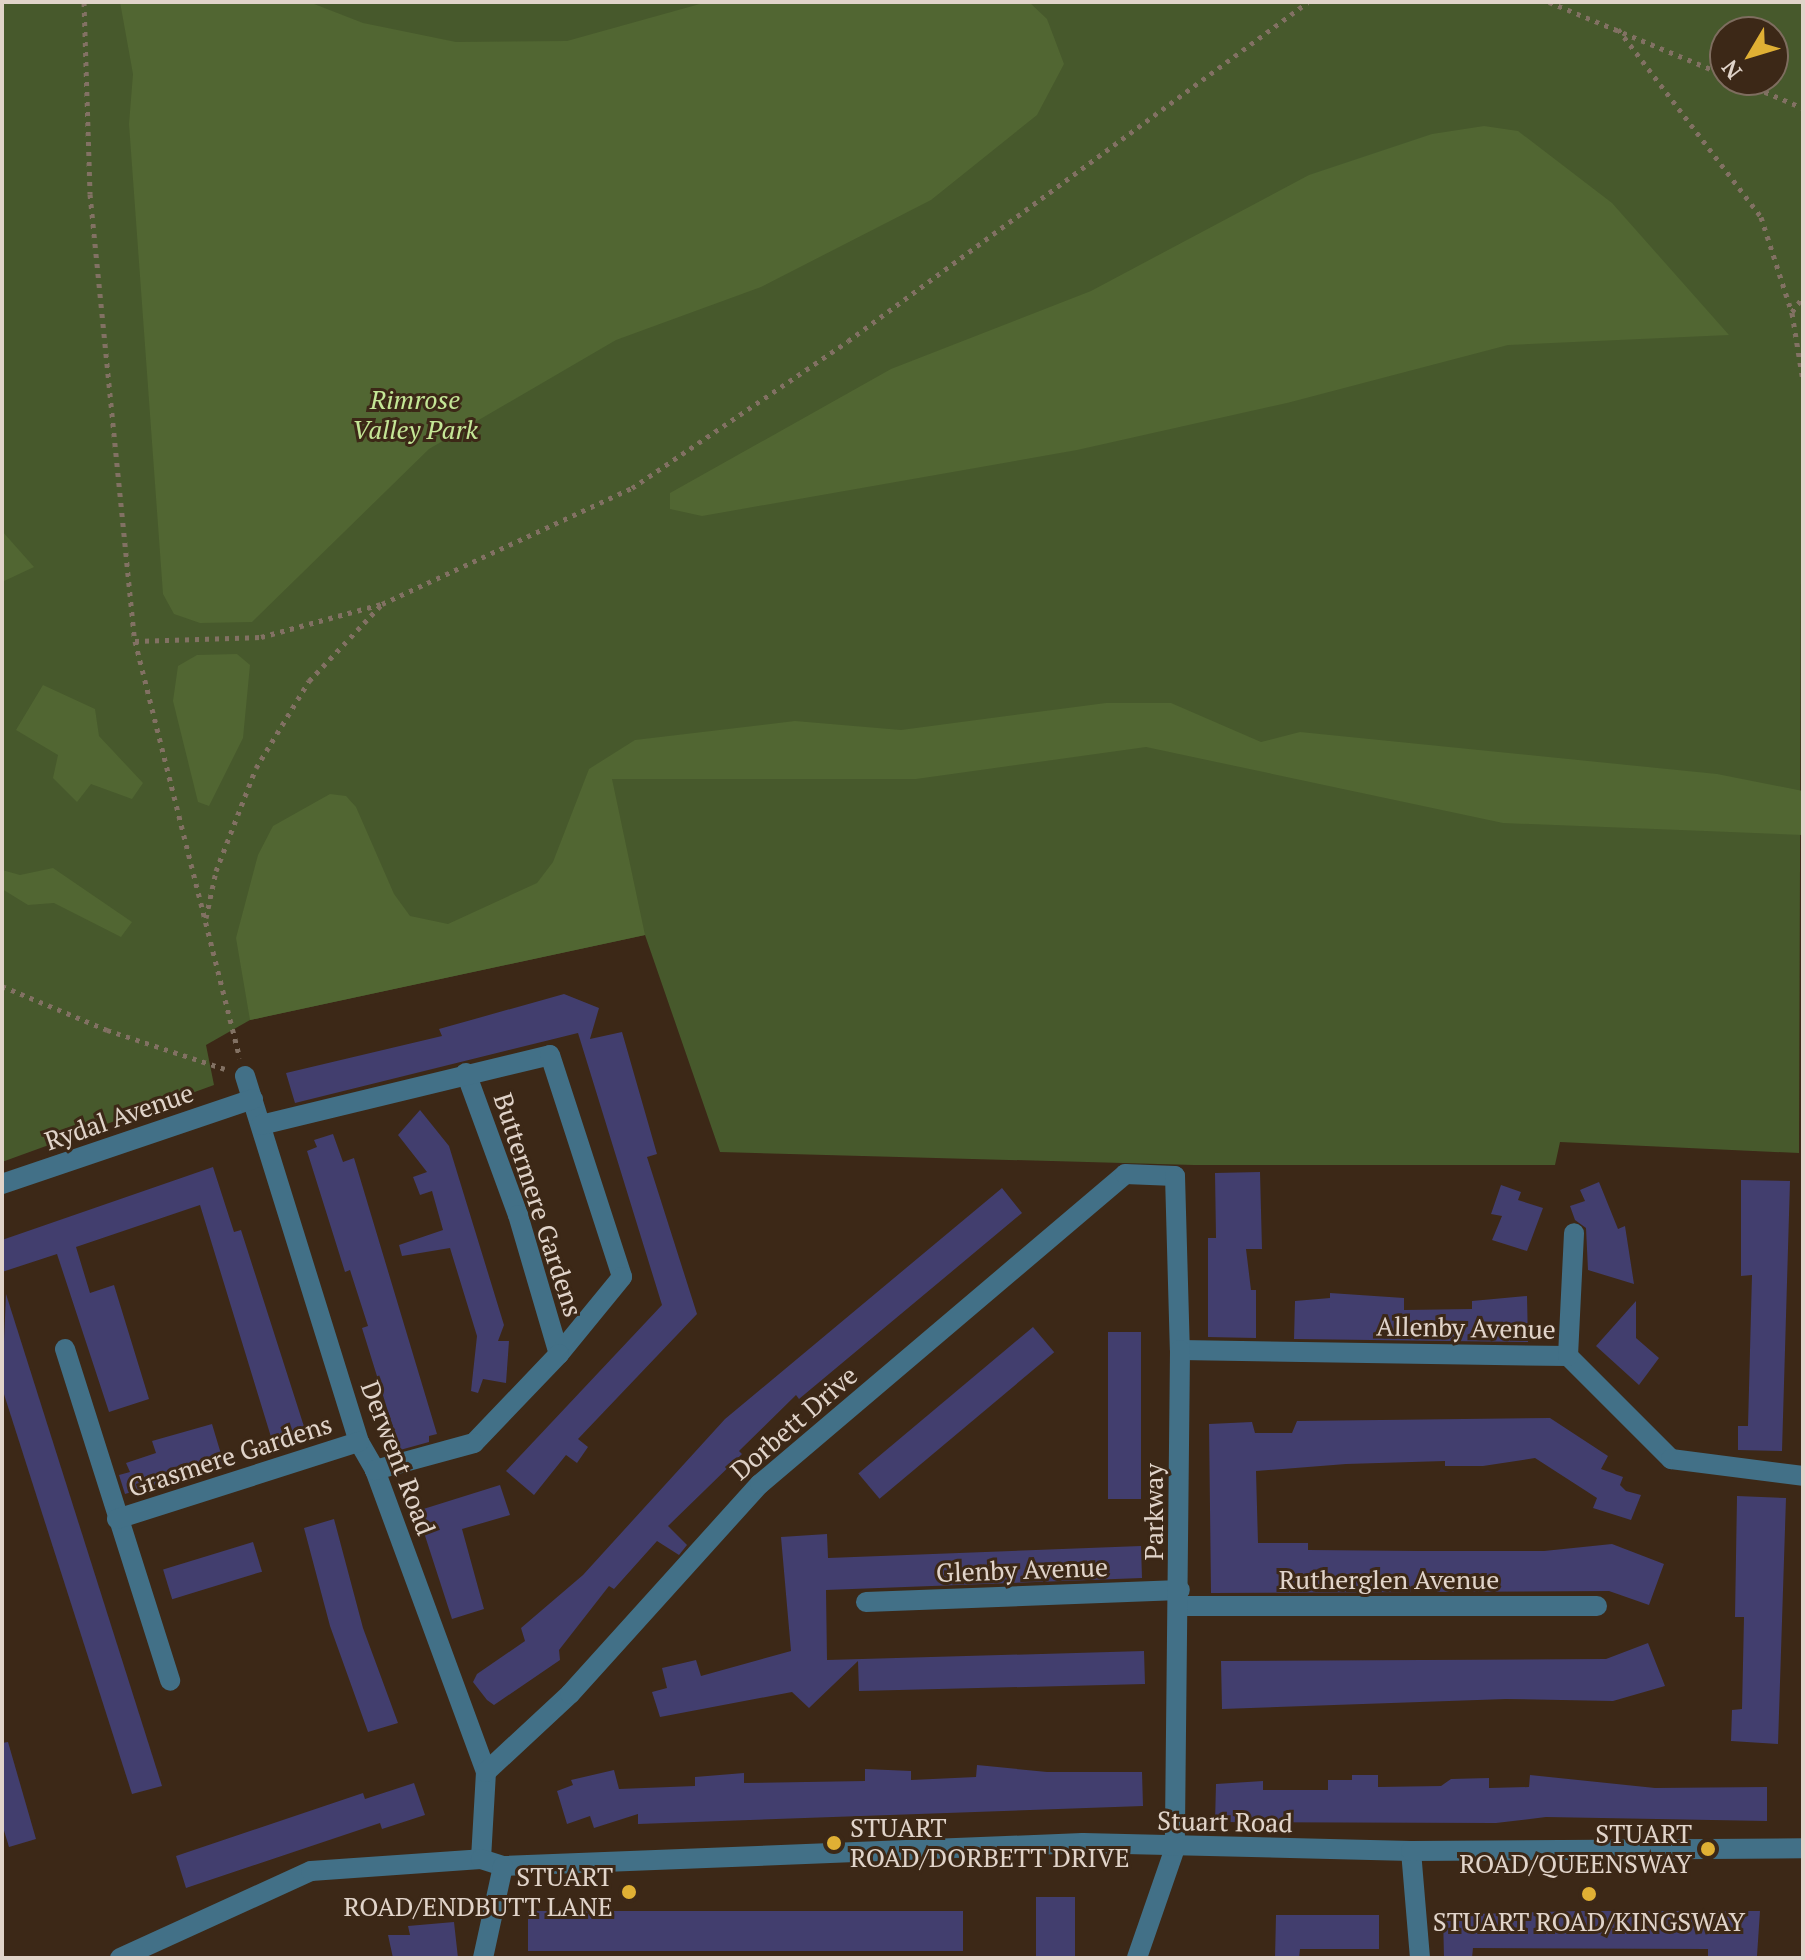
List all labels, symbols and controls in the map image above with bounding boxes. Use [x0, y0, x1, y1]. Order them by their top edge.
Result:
north arrow [1709, 16, 1789, 96]
text: N [1715, 54, 1748, 85]
park label: Rimrose Valley Park [352, 384, 478, 446]
street label: Rydal Avenue [40, 1077, 198, 1157]
street label: Buttermere Gardens [487, 1089, 589, 1321]
street label: Allenby Avenue [1376, 1311, 1556, 1345]
street label: Dorbett Drive [724, 1360, 864, 1486]
street label: Derwent Road [354, 1376, 442, 1540]
street label: Grasmere Gardens [124, 1408, 336, 1504]
street label: Parkway [1138, 1463, 1170, 1561]
street label: Glenby Avenue [935, 1551, 1109, 1589]
street label: Rutherglen Avenue [1279, 1564, 1499, 1596]
street label: Stuart Road [1157, 1805, 1293, 1839]
place label: STUART ROAD/DORBETT DRIVE [850, 1812, 1130, 1874]
place label: STUART ROAD/QUEENSWAY [1459, 1818, 1692, 1880]
marker: STUART ROAD/DORBETT DRIVE [825, 1834, 843, 1852]
marker: STUART ROAD/QUEENSWAY [1699, 1840, 1717, 1858]
place label: STUART ROAD/ENDBUTT LANE [344, 1861, 613, 1922]
marker: STUART ROAD/ENDBUTT LANE [620, 1883, 638, 1901]
marker: STUART ROAD/KINGSWAY [1580, 1885, 1598, 1903]
place label: STUART ROAD/KINGSWAY [1433, 1906, 1745, 1938]

